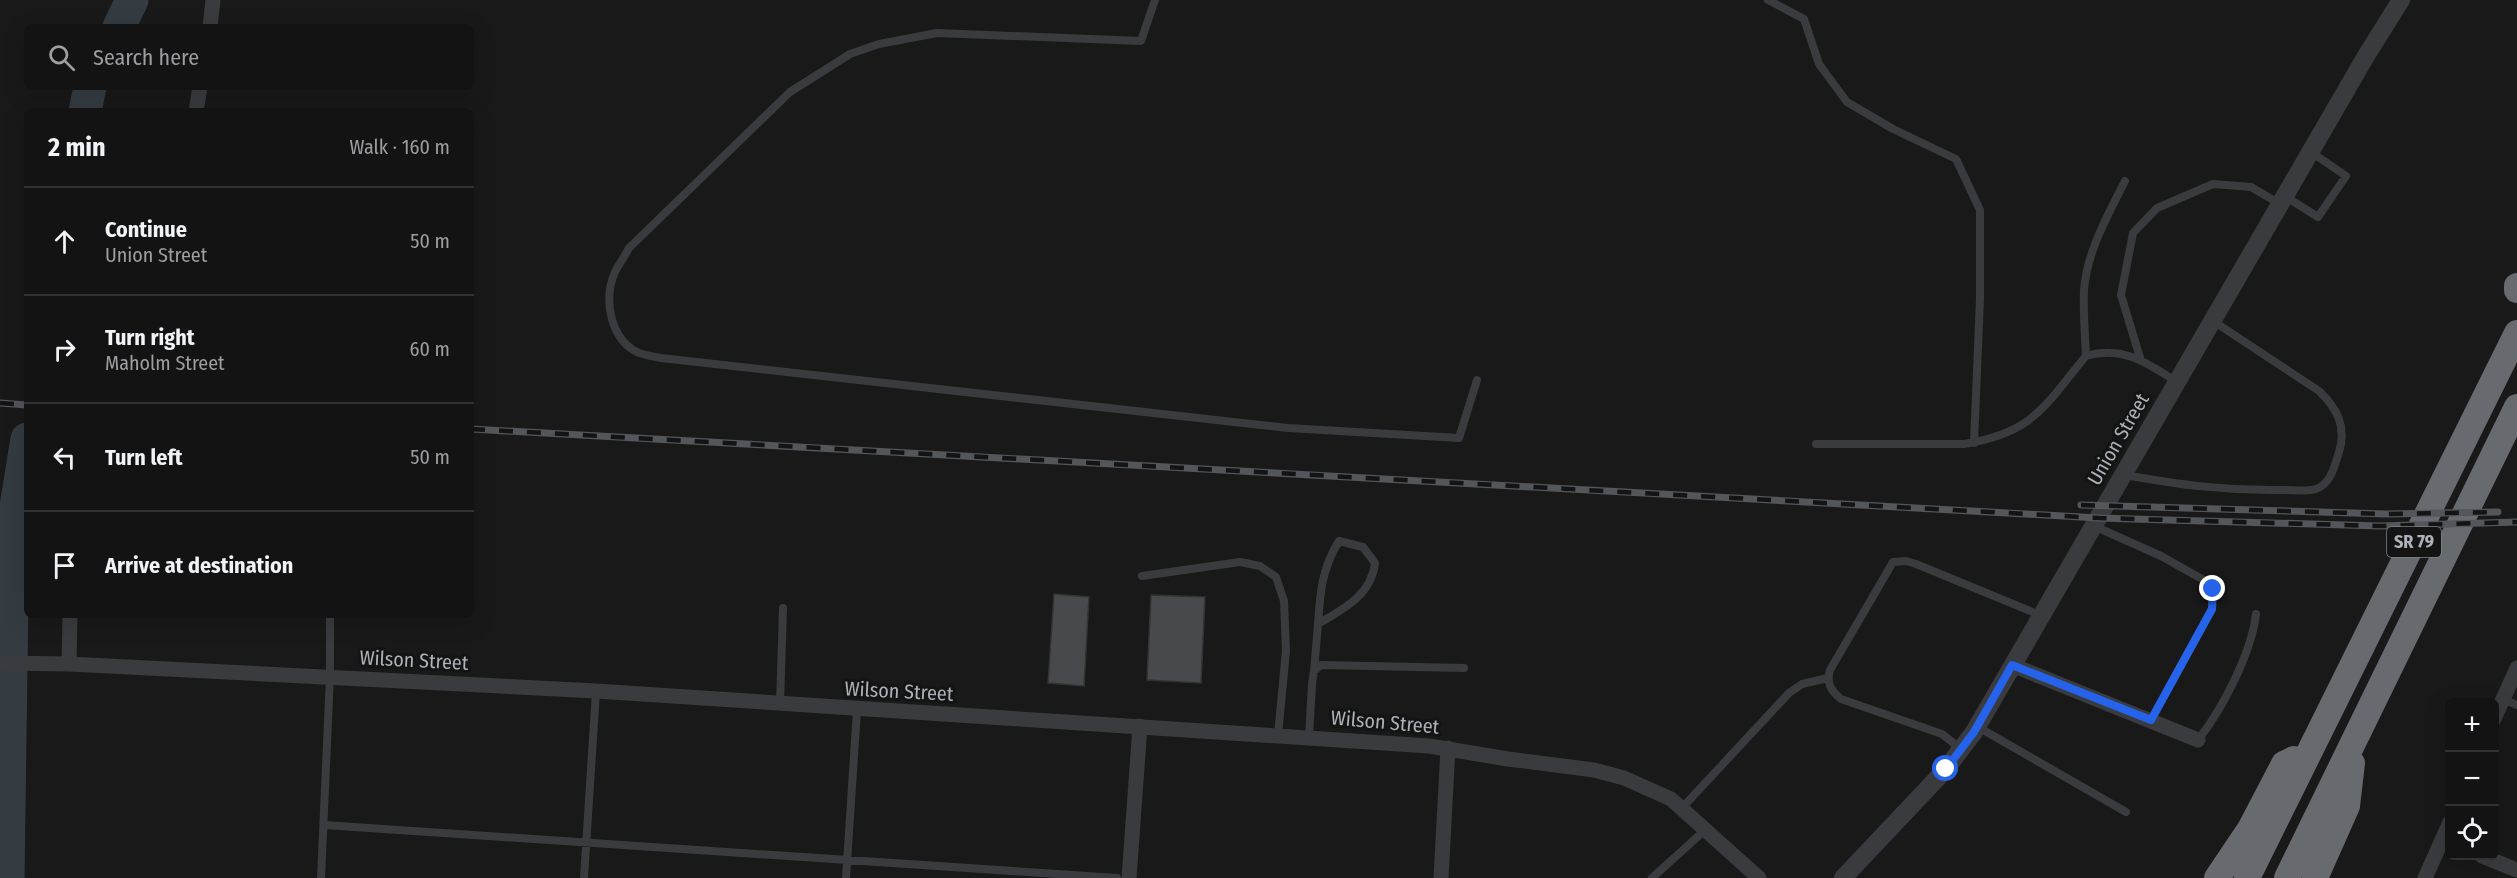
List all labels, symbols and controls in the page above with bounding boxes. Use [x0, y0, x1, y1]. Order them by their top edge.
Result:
search box [24, 24, 474, 90]
icon: search [45, 41, 78, 74]
text: Search here [93, 44, 199, 71]
text: 2 min [48, 132, 106, 163]
text: Walk · 160 m [350, 135, 450, 159]
text: Continue [105, 216, 187, 243]
icon: ahead [48, 225, 81, 258]
text: 50 m [410, 229, 450, 253]
text: Union Street [105, 243, 207, 267]
text: Turn right [105, 324, 194, 351]
icon: right [48, 333, 81, 366]
text: 60 m [410, 337, 450, 361]
text: Maholm Street [105, 351, 225, 375]
street label: Union Street [2082, 388, 2154, 489]
icon: left [48, 441, 81, 474]
text: Turn left [105, 444, 183, 471]
text: 50 m [410, 445, 450, 469]
road number: SR 79 [2387, 527, 2441, 557]
icon: arrive [48, 549, 81, 582]
text: Arrive at destination [105, 552, 293, 579]
route end [2199, 575, 2225, 601]
street label: Wilson Street [359, 645, 469, 675]
street label: Wilson Street [844, 676, 954, 706]
map controls [2445, 698, 2499, 860]
button: + [2445, 698, 2499, 752]
street label: Wilson Street [1330, 705, 1441, 739]
button: − [2445, 752, 2499, 806]
route start [1932, 755, 1958, 781]
button: locate [2445, 806, 2499, 860]

